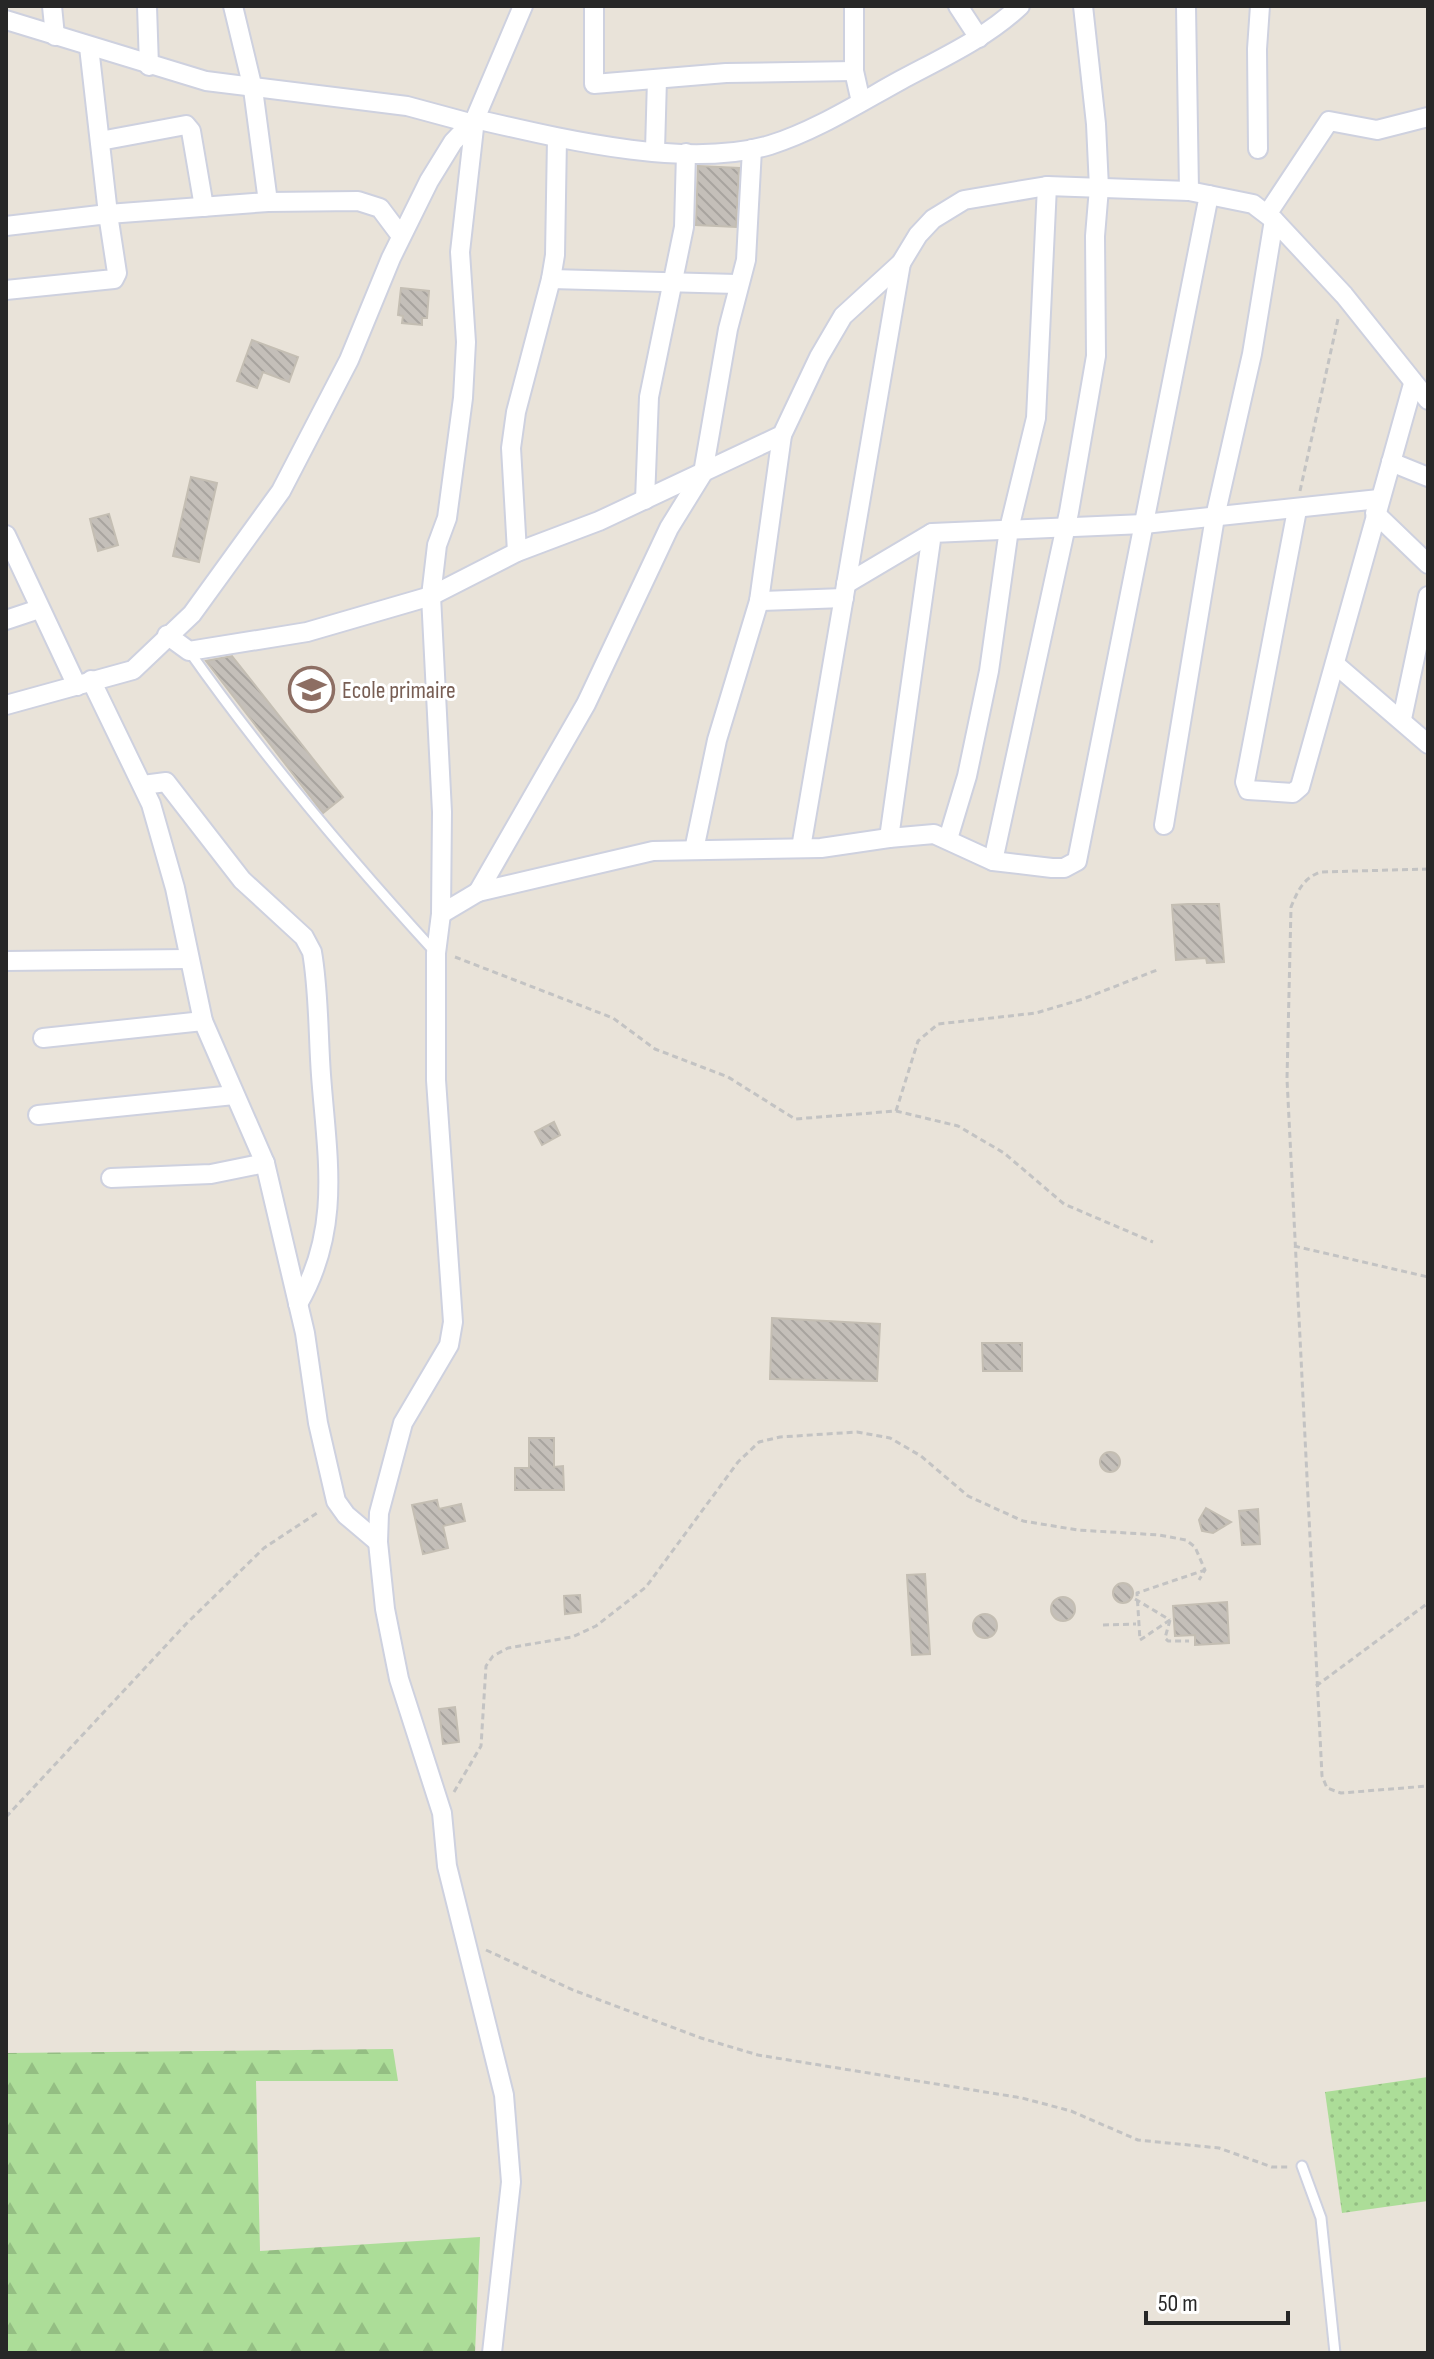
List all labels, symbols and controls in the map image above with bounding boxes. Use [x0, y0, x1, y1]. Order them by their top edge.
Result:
school or university icon: Ecole primaire [287, 666, 335, 714]
place label: Ecole primaire [342, 676, 456, 705]
scale bar [1146, 2275, 1288, 2325]
text: 50 m [1158, 2289, 1198, 2318]

